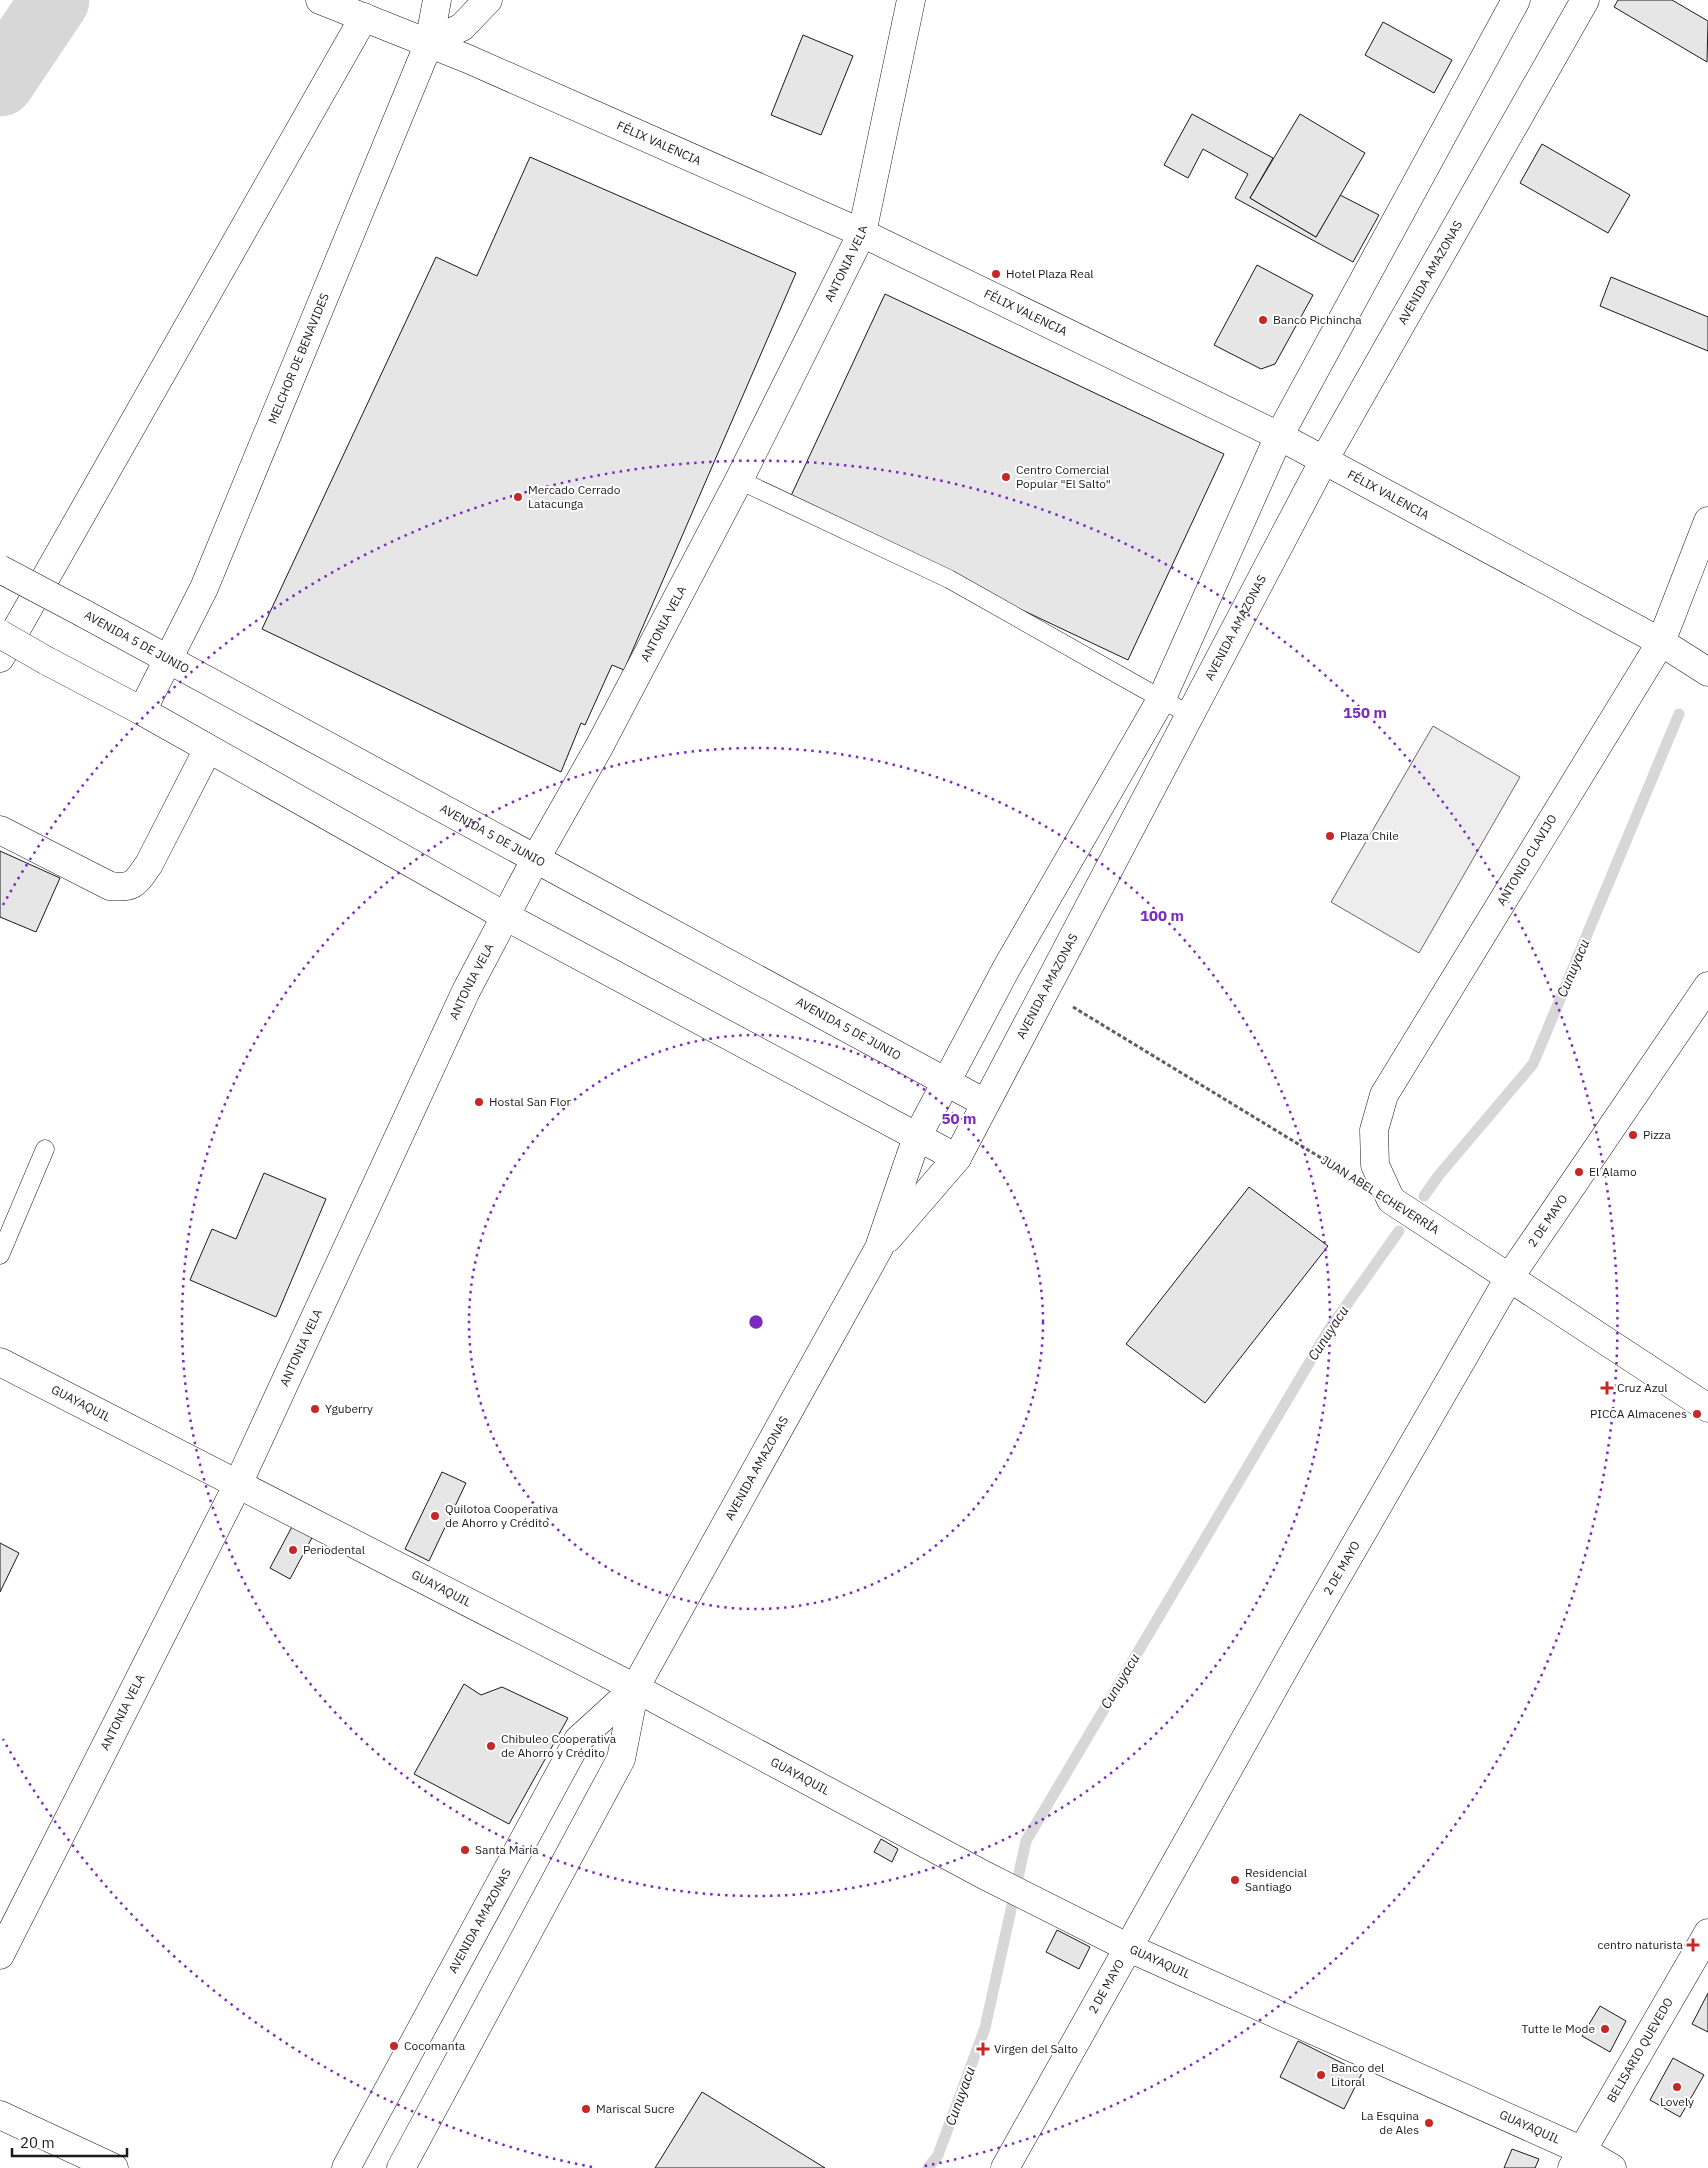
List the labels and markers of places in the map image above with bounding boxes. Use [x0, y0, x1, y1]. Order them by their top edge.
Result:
place label: Hotel Plaza Real [1006, 266, 1094, 281]
marker: Hotel Plaza Real [990, 268, 1002, 280]
place label: Banco Pichincha [1273, 312, 1362, 327]
marker: Banco Pichincha [1257, 314, 1269, 326]
place label: Centro Comercial Popular "El Salto" [1016, 462, 1111, 491]
marker: Centro Comercial Popular "El Salto" [1000, 471, 1012, 483]
place label: Mercado Cerrado Latacunga [528, 482, 621, 511]
marker: Mercado Cerrado Latacunga [512, 491, 524, 503]
place label: Plaza Chile [1340, 828, 1399, 843]
marker: Plaza Chile [1324, 830, 1336, 842]
place label: Hostal San Flor [489, 1094, 571, 1109]
marker: Hostal San Flor [473, 1096, 485, 1108]
place label: Pizza [1643, 1127, 1671, 1142]
marker: Pizza [1627, 1129, 1639, 1141]
place label: El Alamo [1589, 1164, 1637, 1179]
marker: El Alamo [1573, 1166, 1585, 1178]
centre of rings [747, 1313, 765, 1331]
place label: Cruz Azul [1617, 1380, 1668, 1395]
marker: Cruz Azul [1601, 1382, 1613, 1394]
place label: Yguberry [325, 1401, 373, 1416]
marker: Yguberry [309, 1403, 321, 1415]
place label: PICCA Almacenes [1590, 1406, 1687, 1421]
marker: PICCA Almacenes [1691, 1408, 1703, 1420]
place label: Quilotoa Cooperativa de Ahorro y Crédito [445, 1501, 559, 1530]
marker: Quilotoa Cooperativa de Ahorro y Crédito [429, 1510, 441, 1522]
place label: Periodental [303, 1542, 365, 1557]
marker: Periodental [287, 1544, 299, 1556]
place label: Chibuleo Cooperativa de Ahorro y Crédito [501, 1731, 617, 1760]
marker: Chibuleo Cooperativa de Ahorro y Crédito [485, 1740, 497, 1752]
place label: Santa María [475, 1842, 539, 1857]
marker: Santa María [459, 1844, 471, 1856]
place label: Residencial Santiago [1245, 1865, 1307, 1894]
marker: Residencial Santiago [1229, 1874, 1241, 1886]
place label: centro naturista [1597, 1937, 1684, 1952]
marker: centro naturista [1687, 1939, 1699, 1951]
place label: Tutte le Mode [1522, 2021, 1595, 2036]
marker: Tutte le Mode [1599, 2023, 1611, 2035]
place label: Cocomanta [404, 2038, 466, 2053]
marker: Cocomanta [388, 2040, 400, 2052]
place label: Virgen del Salto [994, 2041, 1078, 2056]
marker: Virgen del Salto [976, 2042, 990, 2056]
place label: Banco del Litoral [1331, 2060, 1384, 2089]
marker: Banco del Litoral [1315, 2069, 1327, 2081]
marker: Lovely [1671, 2081, 1683, 2093]
place label: Lovely [1660, 2094, 1694, 2109]
place label: Mariscal Sucre [596, 2101, 675, 2116]
marker: Mariscal Sucre [580, 2103, 592, 2115]
place label: La Esquina de Ales [1361, 2108, 1420, 2137]
marker: La Esquina de Ales [1423, 2117, 1435, 2129]

